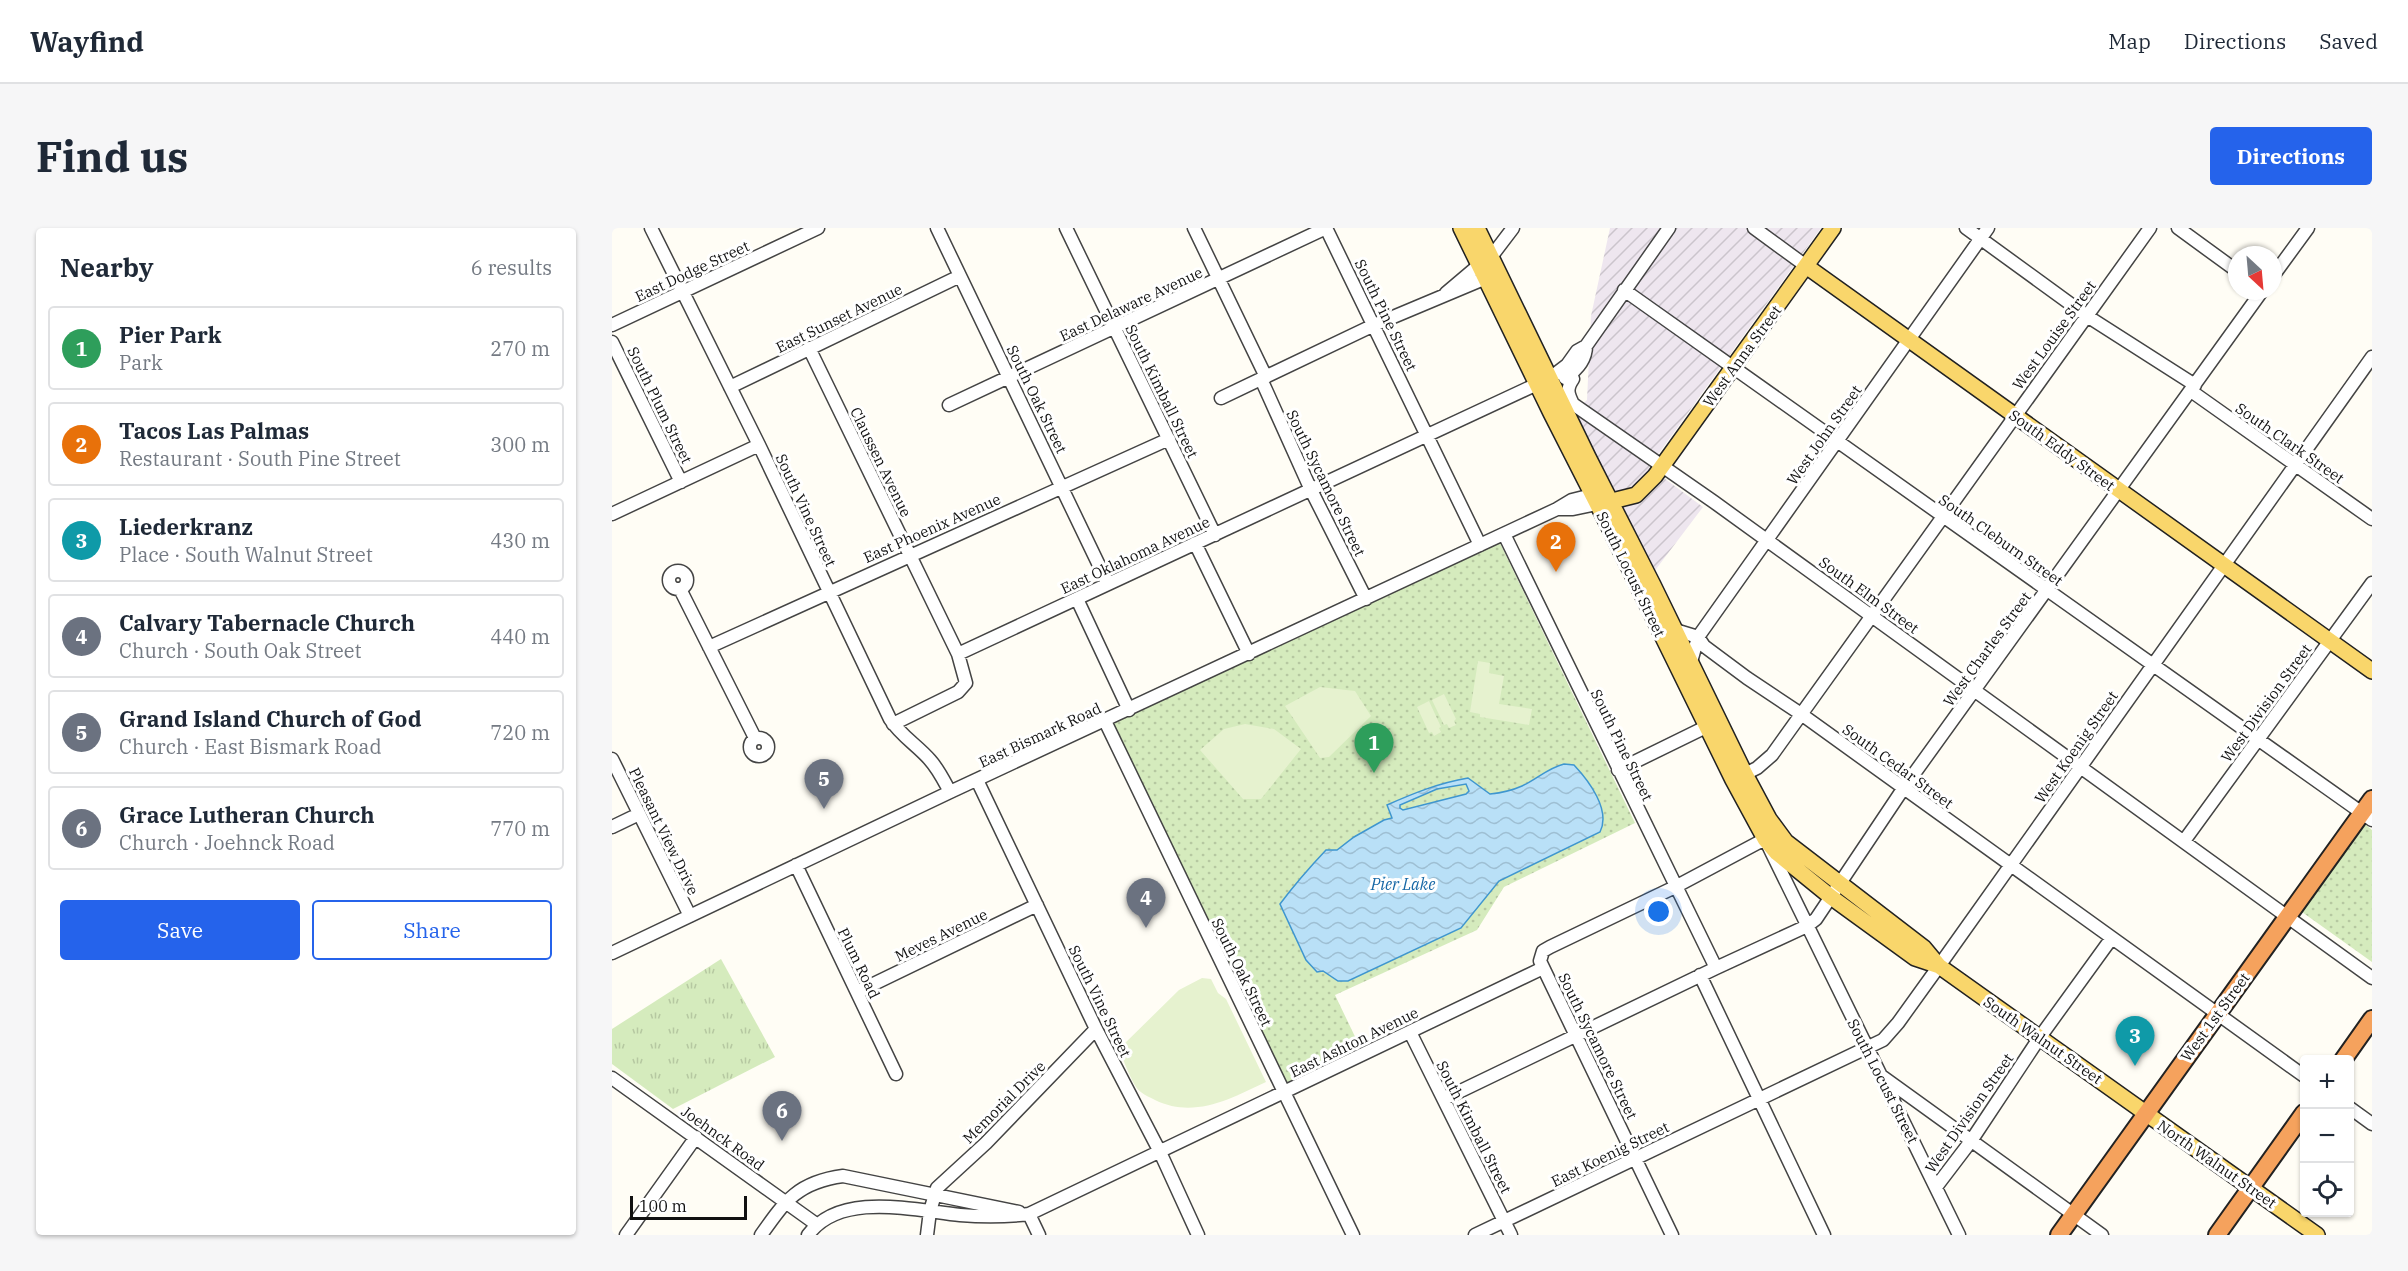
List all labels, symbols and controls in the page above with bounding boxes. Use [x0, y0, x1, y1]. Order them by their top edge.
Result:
text: Wayfind [30, 23, 144, 60]
text: Map [2108, 27, 2151, 55]
text: Directions [2184, 27, 2286, 55]
text: Saved [2319, 27, 2378, 55]
button: Directions [2210, 127, 2372, 185]
text: Find us [36, 129, 188, 184]
street label: East Dodge Street [632, 236, 752, 306]
north arrow [2228, 246, 2282, 300]
text: Nearby [60, 250, 154, 284]
text: 6 results [471, 254, 552, 281]
street label: South Pine Street [1351, 256, 1421, 374]
street label: East Delaware Avenue [1056, 263, 1206, 345]
street label: West Louise Street [2008, 277, 2100, 393]
street label: East Sunset Avenue [773, 279, 905, 357]
street label: West Anna Street [1699, 301, 1785, 411]
text: Pier Park [119, 320, 222, 349]
street label: South Kimball Street [1121, 321, 1203, 461]
text: 1 [76, 335, 88, 362]
text: 270 m [490, 335, 550, 362]
street label: South Oak Street [1003, 342, 1071, 456]
street label: South Plum Street [623, 343, 697, 467]
text: Park [119, 349, 163, 376]
street label: West John Street [1782, 381, 1866, 489]
street label: South Clark Street [2232, 398, 2348, 488]
street label: Claussen Avenue [846, 404, 916, 520]
street label: South Eddy Street [2005, 405, 2119, 495]
street label: South Sycamore Street [1282, 407, 1370, 559]
text: Tacos Las Palmas [119, 416, 309, 445]
text: 2 [76, 431, 88, 458]
text: 300 m [490, 431, 550, 458]
text: Restaurant · South Pine Street [119, 445, 401, 472]
street label: South Vine Street [772, 451, 840, 569]
street label: East Phoenix Avenue [860, 489, 1004, 567]
street label: South Cleburn Street [1935, 490, 2067, 590]
street label: South Locust Street [1592, 508, 1670, 640]
text: Liederkranz [119, 512, 253, 541]
street label: East Oklahoma Avenue [1057, 512, 1213, 598]
pin: 2 [1536, 522, 1576, 572]
text: 3 [76, 527, 88, 554]
text: 430 m [490, 527, 550, 554]
text: Place · South Walnut Street [119, 541, 373, 568]
street label: South Elm Street [1815, 552, 1923, 638]
street label: West Charles Street [1939, 588, 2035, 710]
text: Calvary Tabernacle Church [119, 608, 415, 637]
text: 4 [76, 623, 88, 650]
text: 440 m [490, 623, 550, 650]
text: Church · South Oak Street [119, 637, 362, 664]
street label: West Division Street [2217, 640, 2315, 766]
street label: South Pine Street [1587, 686, 1657, 804]
street label: West Koenig Street [2030, 687, 2122, 807]
street label: East Bismark Road [976, 698, 1104, 772]
text: Grand Island Church of God [119, 704, 422, 733]
text: 5 [76, 719, 88, 746]
text: 720 m [490, 719, 550, 746]
street label: South Cedar Street [1839, 720, 1957, 812]
pin: 1 [1354, 724, 1394, 773]
text: Church · East Bismark Road [119, 733, 382, 760]
pin: 5 [804, 760, 844, 809]
street label: Pleasant View Drive [625, 764, 703, 898]
text: Grace Lutheran Church [119, 800, 375, 829]
text: 6 [76, 815, 88, 842]
text: 770 m [490, 815, 550, 842]
text: Church · Joehnck Road [119, 829, 335, 856]
water label: Pier Lake [1370, 874, 1435, 894]
pin: 4 [1126, 878, 1166, 928]
your location [1644, 897, 1673, 926]
button: Save [60, 900, 300, 960]
button: Share [312, 900, 552, 960]
street label: Meves Avenue [892, 904, 990, 966]
street label: South Oak Street [1208, 915, 1276, 1029]
street label: Plum Road [834, 924, 884, 1002]
street label: South Vine Street [1065, 942, 1135, 1060]
street label: West 1st Street [2176, 969, 2254, 1065]
street label: South Sycamore Street [1554, 970, 1642, 1122]
street label: South Walnut Street [1980, 992, 2106, 1088]
street label: East Ashton Avenue [1287, 1003, 1421, 1081]
street label: South Locust Street [1843, 1015, 1923, 1147]
pin: 3 [2116, 1016, 2155, 1066]
street label: West Division Street [1921, 1050, 2017, 1176]
map controls [2300, 1055, 2354, 1217]
button: + [2300, 1055, 2354, 1109]
street label: Memorial Drive [959, 1057, 1049, 1147]
street label: South Kimball Street [1432, 1058, 1516, 1196]
pin: 6 [762, 1092, 802, 1141]
street label: Joehnck Road [678, 1101, 768, 1175]
button: − [2300, 1109, 2354, 1163]
street label: North Walnut Street [2154, 1116, 2280, 1212]
street label: East Koenig Street [1548, 1117, 1672, 1191]
button: locate [2300, 1163, 2354, 1217]
scale bar [630, 1193, 747, 1220]
text: 100 m [639, 1196, 687, 1216]

